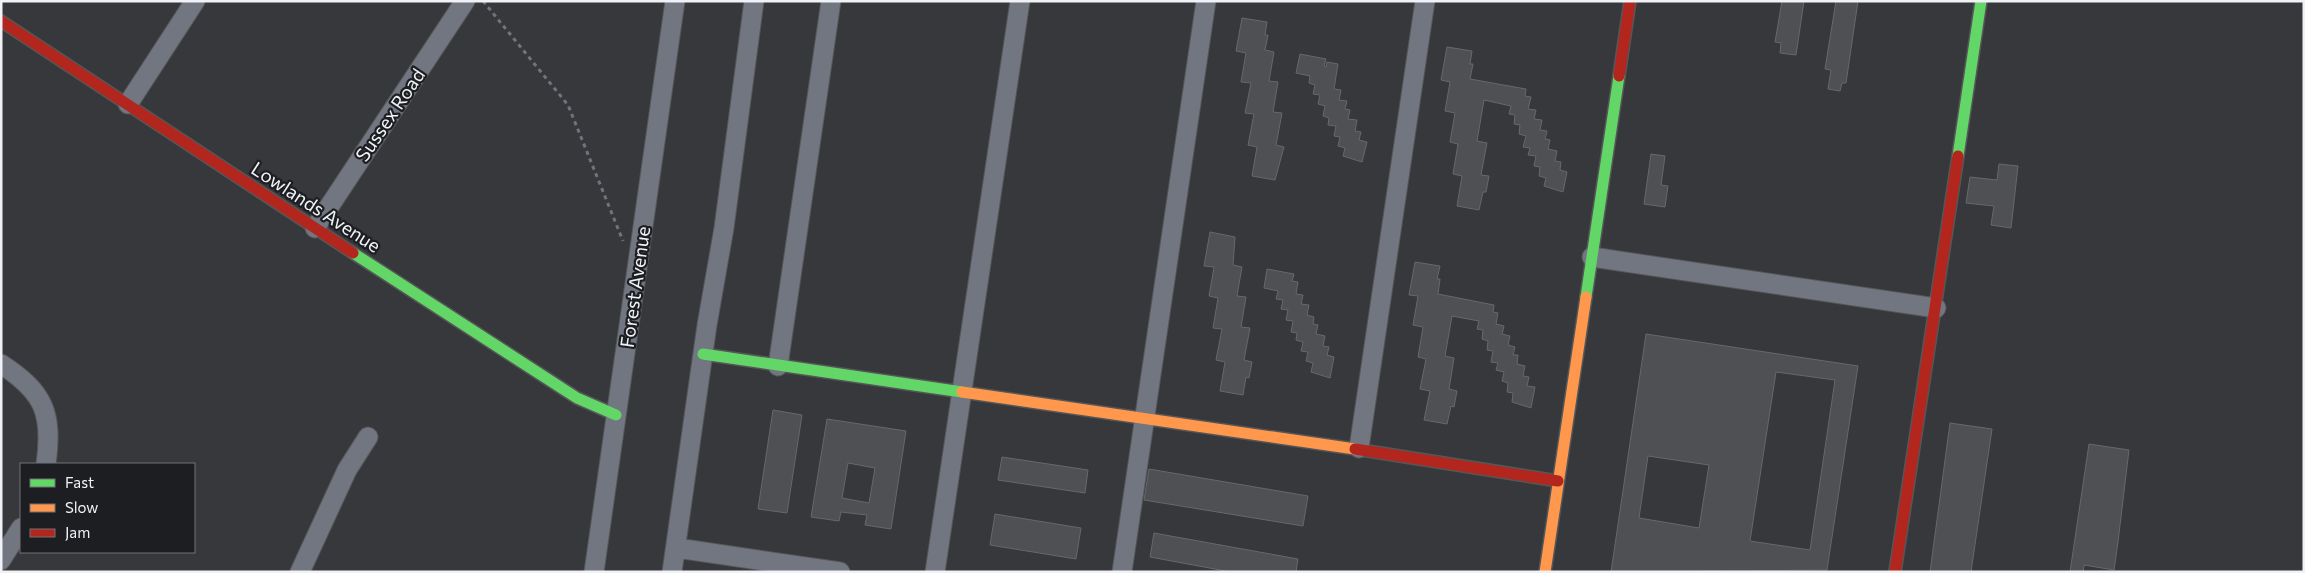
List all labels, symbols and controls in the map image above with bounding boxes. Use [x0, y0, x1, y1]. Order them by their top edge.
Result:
street label: Sussex Road [350, 64, 429, 166]
street label: Lowlands Avenue [247, 156, 385, 257]
street label: Forest Avenue [615, 225, 654, 349]
legend [20, 463, 195, 553]
text: Fast [65, 473, 94, 491]
text: Slow [65, 498, 98, 516]
text: Jam [65, 523, 90, 541]

